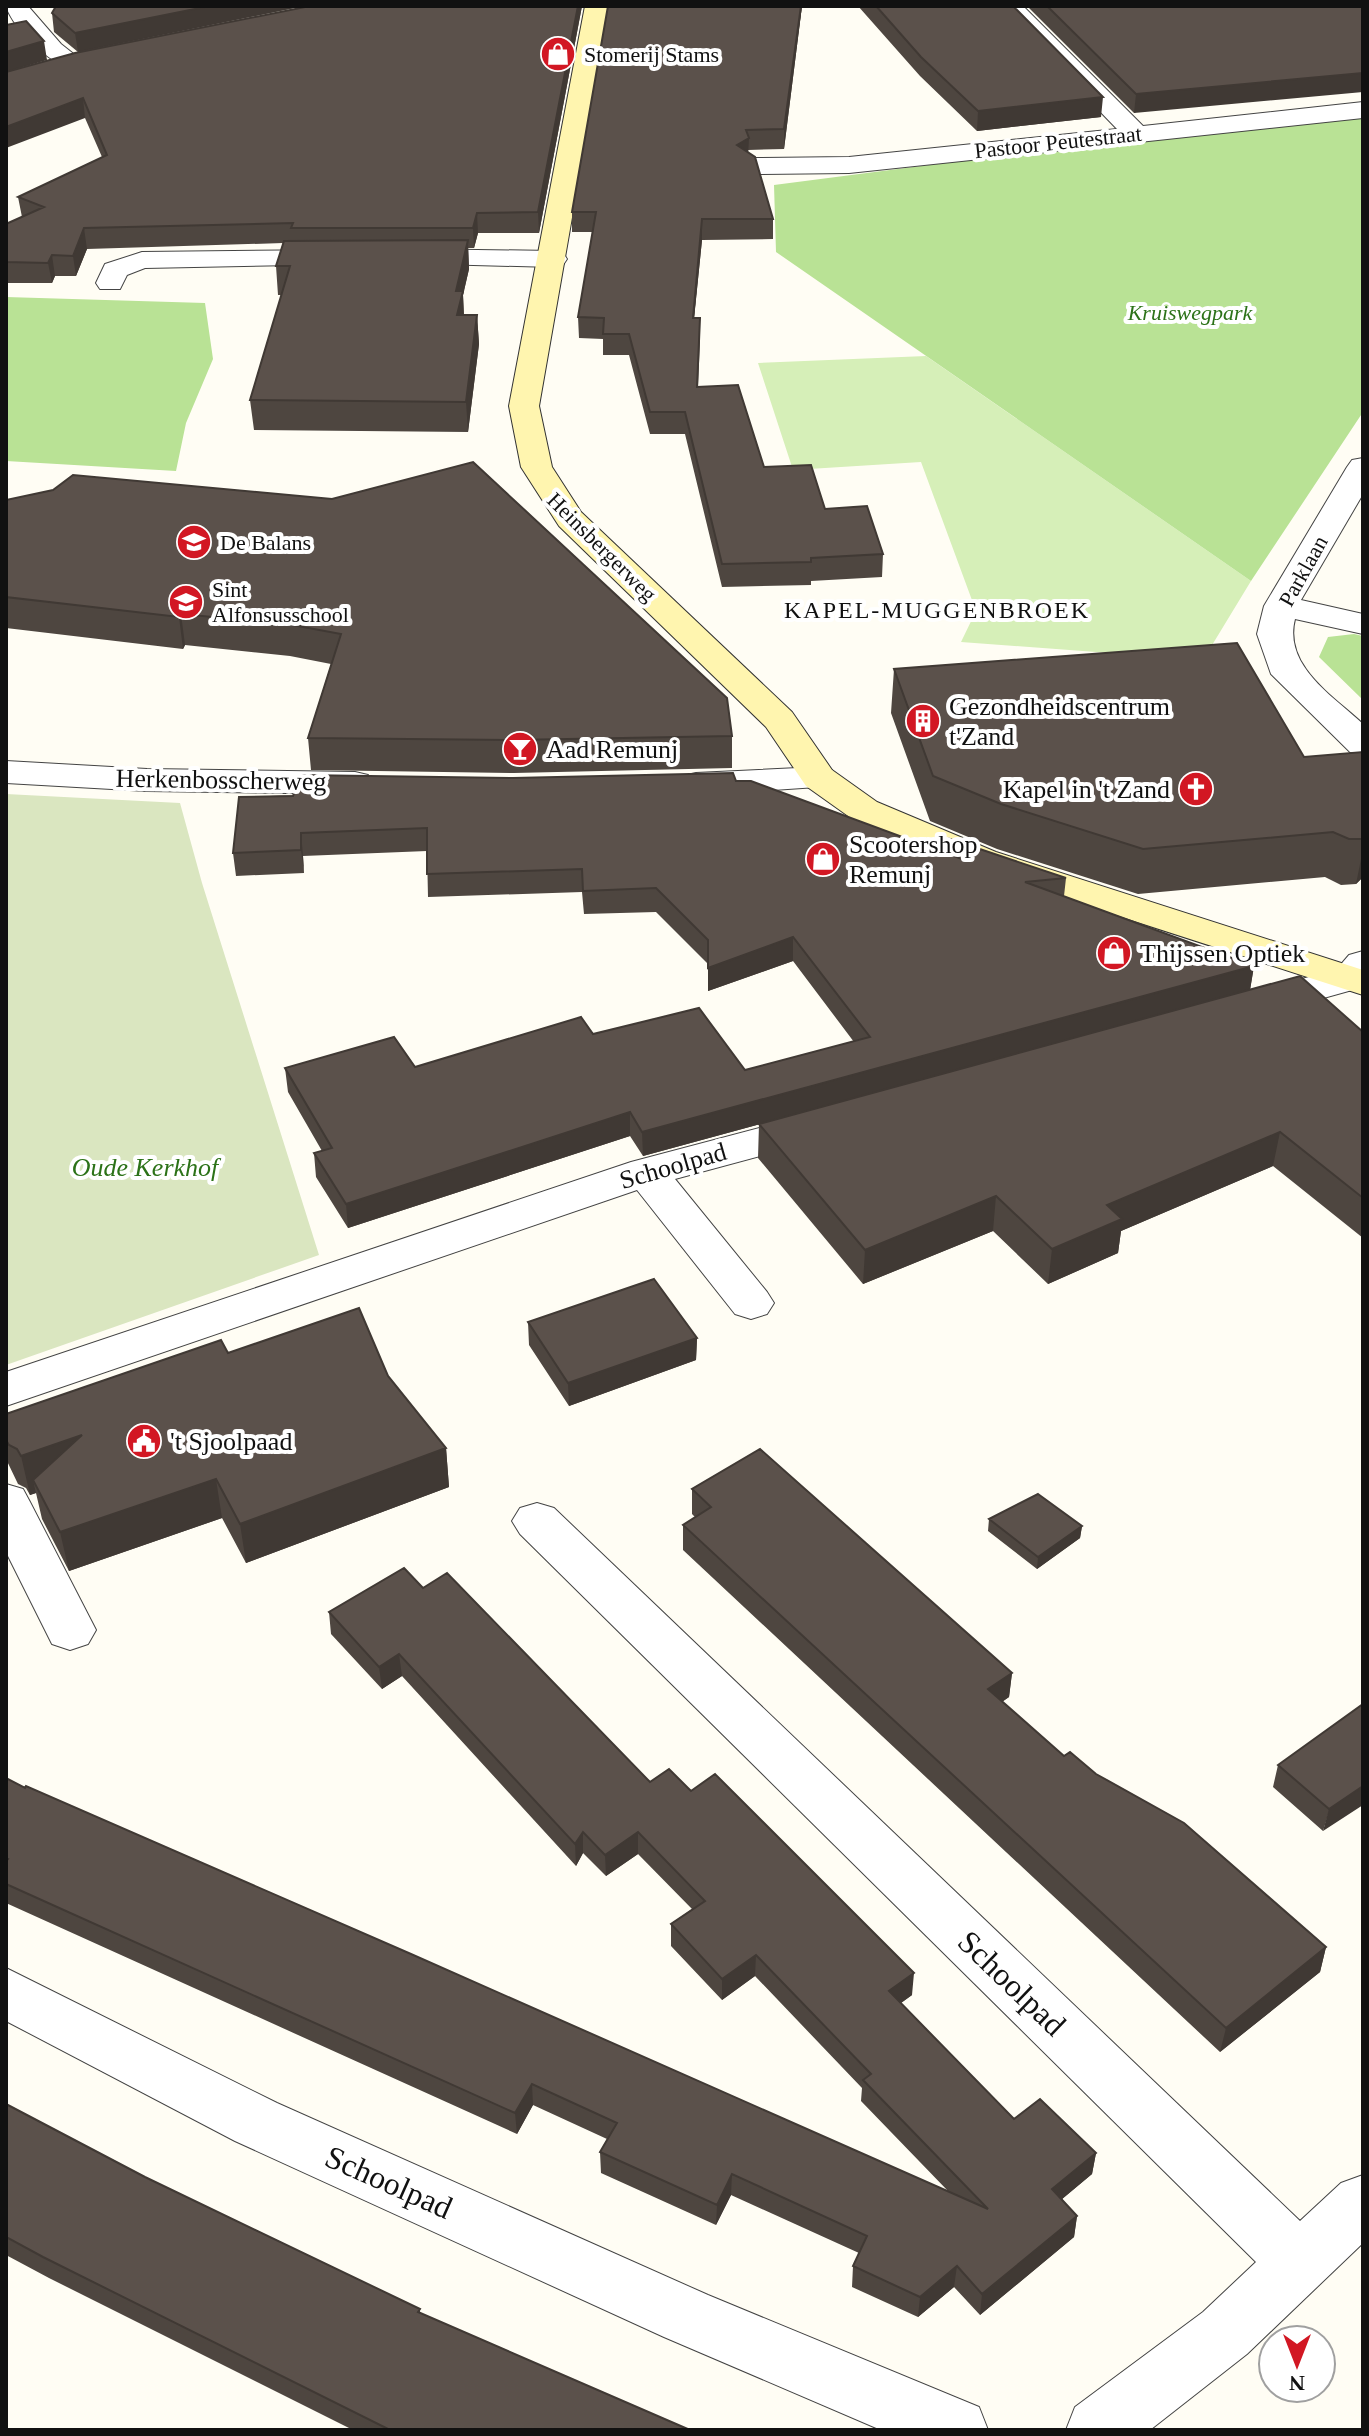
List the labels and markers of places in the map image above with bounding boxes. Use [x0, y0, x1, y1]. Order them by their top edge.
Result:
shop icon: Stomerij Stams [539, 35, 577, 73]
place label: Stomerij Stams [584, 42, 719, 67]
school or university icon: De Balans [175, 523, 213, 561]
place label: De Balans [220, 530, 311, 555]
place label: Sint Alfonsusschool [212, 577, 349, 627]
school or university icon: Sint Alfonsusschool [167, 583, 205, 621]
place label: Gezondheidscentrum t'Zand [949, 692, 1170, 751]
building icon: Gezondheidscentrum t'Zand [904, 702, 942, 740]
bar icon: Aad Remunj [501, 730, 539, 768]
place label: Aad Remunj [546, 735, 678, 764]
church icon: Kapel in 't Zand [1177, 770, 1215, 808]
place label: Kapel in 't Zand [1003, 775, 1170, 804]
place label: Scootershop Remunj [849, 830, 978, 889]
shop icon: Scootershop Remunj [804, 840, 842, 878]
shop icon: Thijssen Optiek [1095, 934, 1133, 972]
place label: Thijssen Optiek [1140, 939, 1305, 968]
public building icon: 't Sjoolpaad [125, 1422, 163, 1460]
place label: 't Sjoolpaad [170, 1427, 292, 1456]

